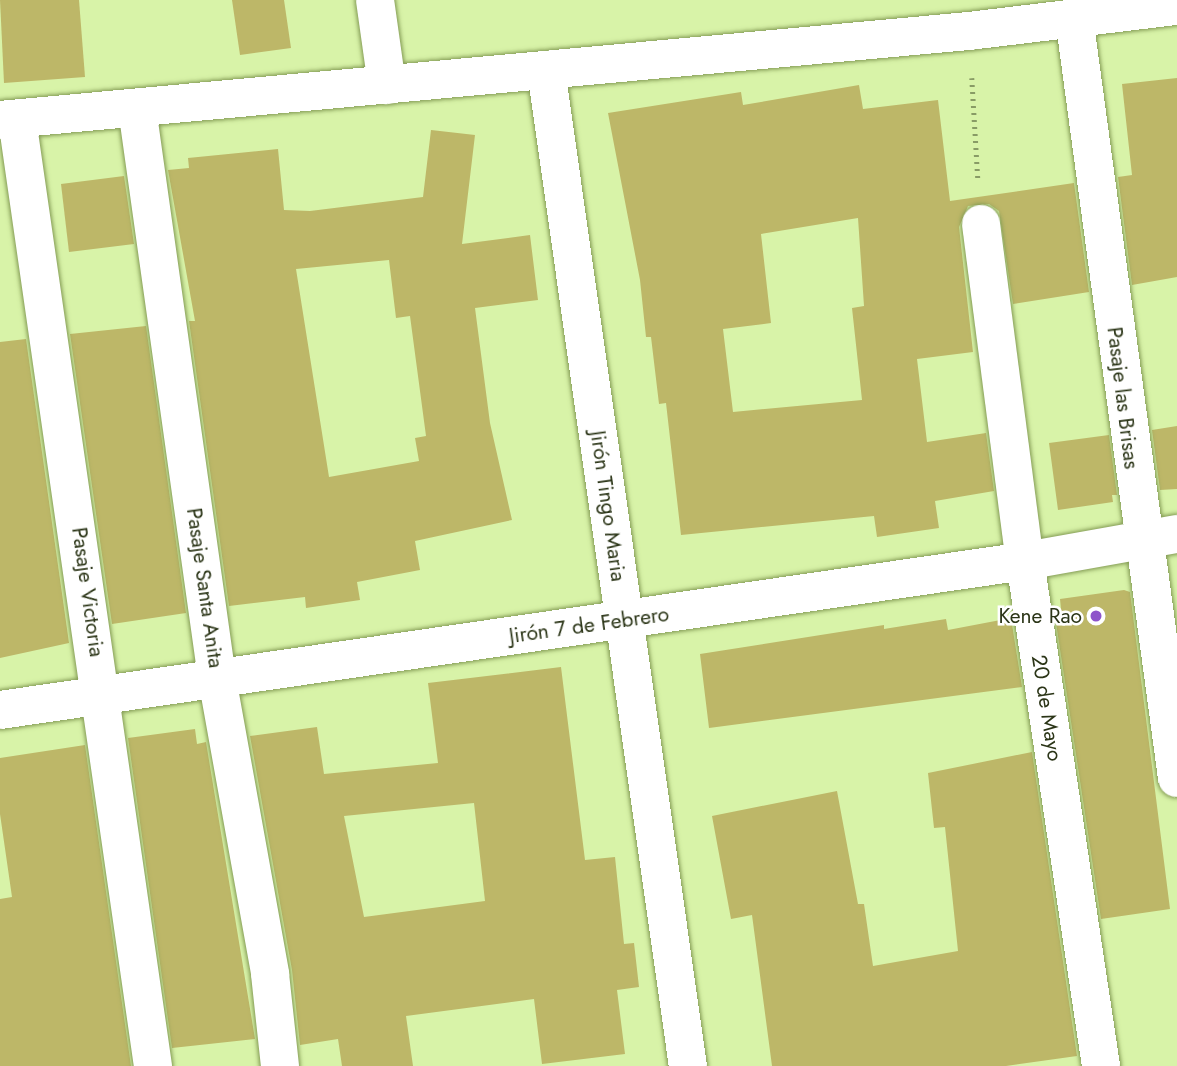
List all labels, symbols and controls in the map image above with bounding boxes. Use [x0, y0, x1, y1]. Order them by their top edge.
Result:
street label: Pasaje las Brisas [1102, 325, 1144, 471]
street label: Jirón Tingo Maria [585, 429, 631, 583]
street label: Pasaje Santa Anita [181, 506, 229, 670]
street label: Pasaje Victoria [66, 526, 110, 658]
street label: Jirón 7 de Febrero [507, 601, 671, 649]
place label: Kene Rao [998, 603, 1082, 629]
marker: Kene Rao [1088, 608, 1104, 624]
street label: 20 de Mayo [1026, 653, 1068, 763]

